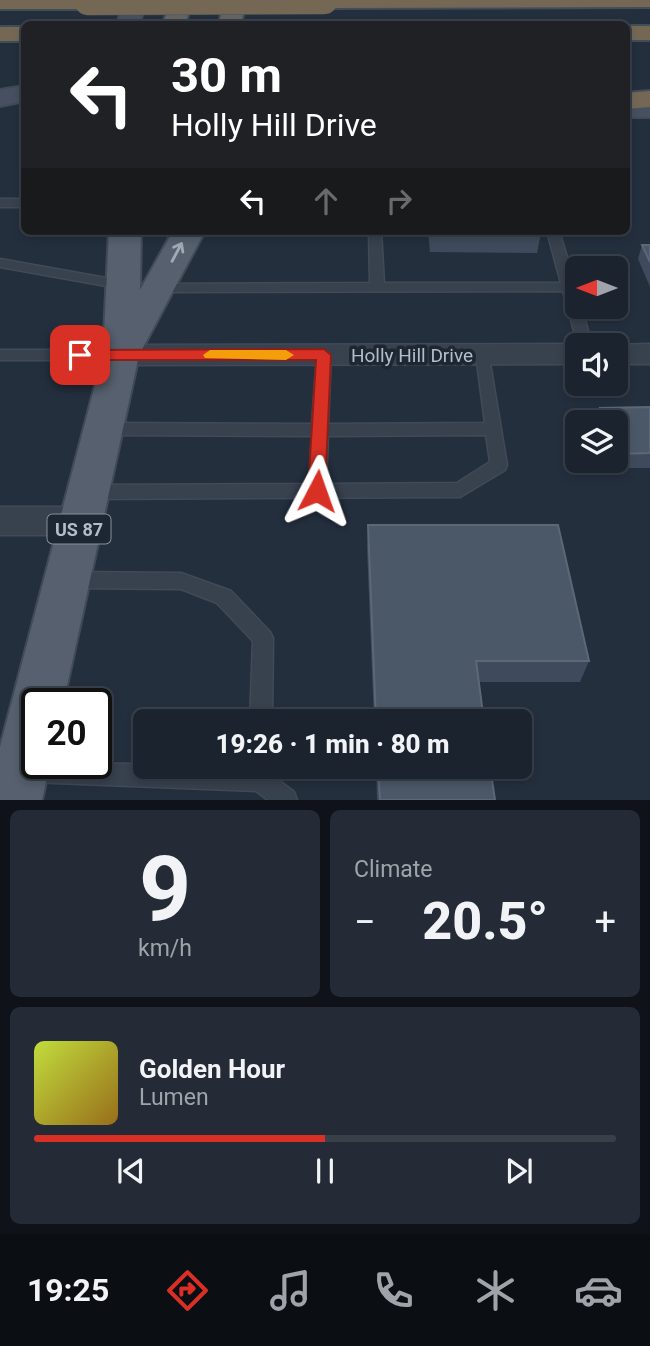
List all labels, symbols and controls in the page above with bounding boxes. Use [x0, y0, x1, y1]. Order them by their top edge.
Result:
text: 30 m [171, 47, 282, 104]
icon: left [56, 49, 147, 140]
text: Holly Hill Drive [171, 106, 377, 144]
icon: left [234, 182, 272, 220]
icon: ahead [307, 182, 345, 220]
icon: right [380, 182, 418, 220]
one-way arrow [171, 242, 184, 263]
north arrow [565, 256, 628, 318]
map controls [565, 256, 628, 473]
pin [50, 325, 110, 385]
button: sound [565, 333, 628, 396]
icon: arrive [61, 336, 99, 374]
street label: Holly Hill Drive [351, 344, 473, 367]
button: layers [565, 410, 628, 473]
position arrow [280, 454, 354, 528]
road number: US 87 [48, 514, 110, 544]
speed limit sign: 20 [21, 688, 112, 779]
text: 19:26 · 1 min · 80 m [215, 729, 450, 759]
text: 9 [139, 836, 191, 942]
text: Climate [354, 856, 433, 883]
text: 20.5° [422, 891, 548, 952]
text: − [354, 900, 376, 944]
text: + [594, 900, 616, 944]
text: km/h [138, 935, 192, 962]
text: Golden Hour [139, 1054, 285, 1084]
text: Lumen [139, 1084, 209, 1111]
icon: previous [112, 1152, 150, 1190]
icon: pause [306, 1152, 344, 1190]
icon: next [500, 1152, 538, 1190]
icon: directions [163, 1266, 212, 1315]
icon: music [266, 1266, 315, 1315]
icon: phone [369, 1266, 418, 1315]
icon: climate [471, 1266, 520, 1315]
icon: car [574, 1266, 623, 1315]
text: 19:25 [27, 1271, 109, 1309]

